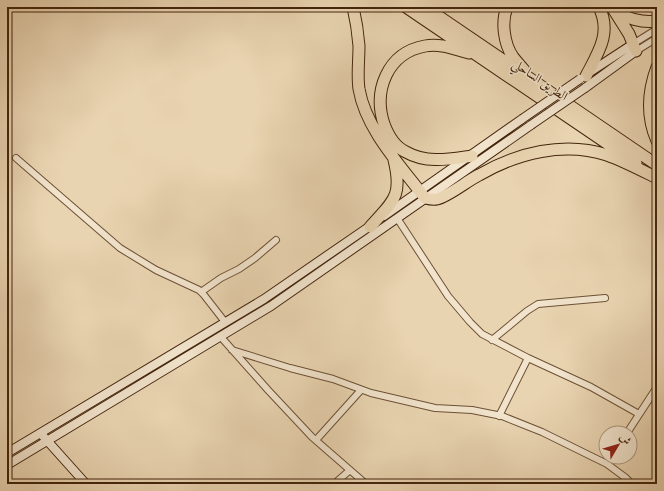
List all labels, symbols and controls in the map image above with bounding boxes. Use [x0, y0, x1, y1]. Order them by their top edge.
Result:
street label: الطريق الساحلي [506, 56, 571, 109]
north arrow [598, 425, 638, 465]
text: ش [616, 431, 634, 448]

